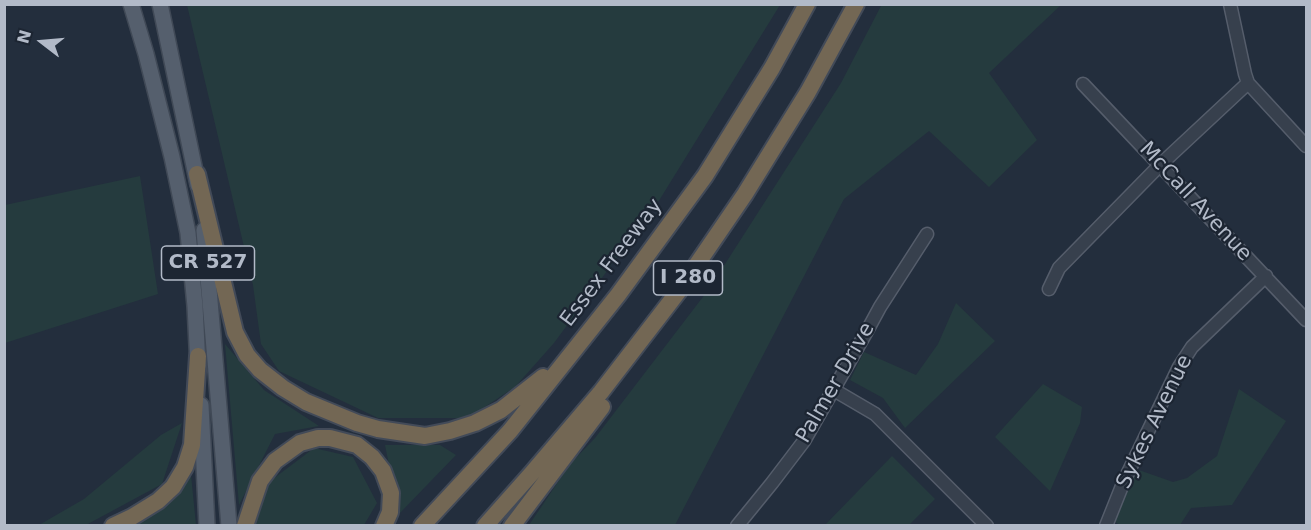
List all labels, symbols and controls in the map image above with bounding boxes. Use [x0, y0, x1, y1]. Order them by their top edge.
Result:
north arrow [12, 12, 72, 72]
text: N [13, 28, 35, 46]
street label: McCall Avenue [1133, 137, 1257, 267]
street label: Essex Freeway [556, 194, 668, 332]
road number: CR 527 [162, 246, 254, 280]
road number: I 280 [654, 261, 722, 295]
street label: Palmer Drive [791, 318, 881, 448]
street label: Sykes Avenue [1112, 351, 1198, 493]

